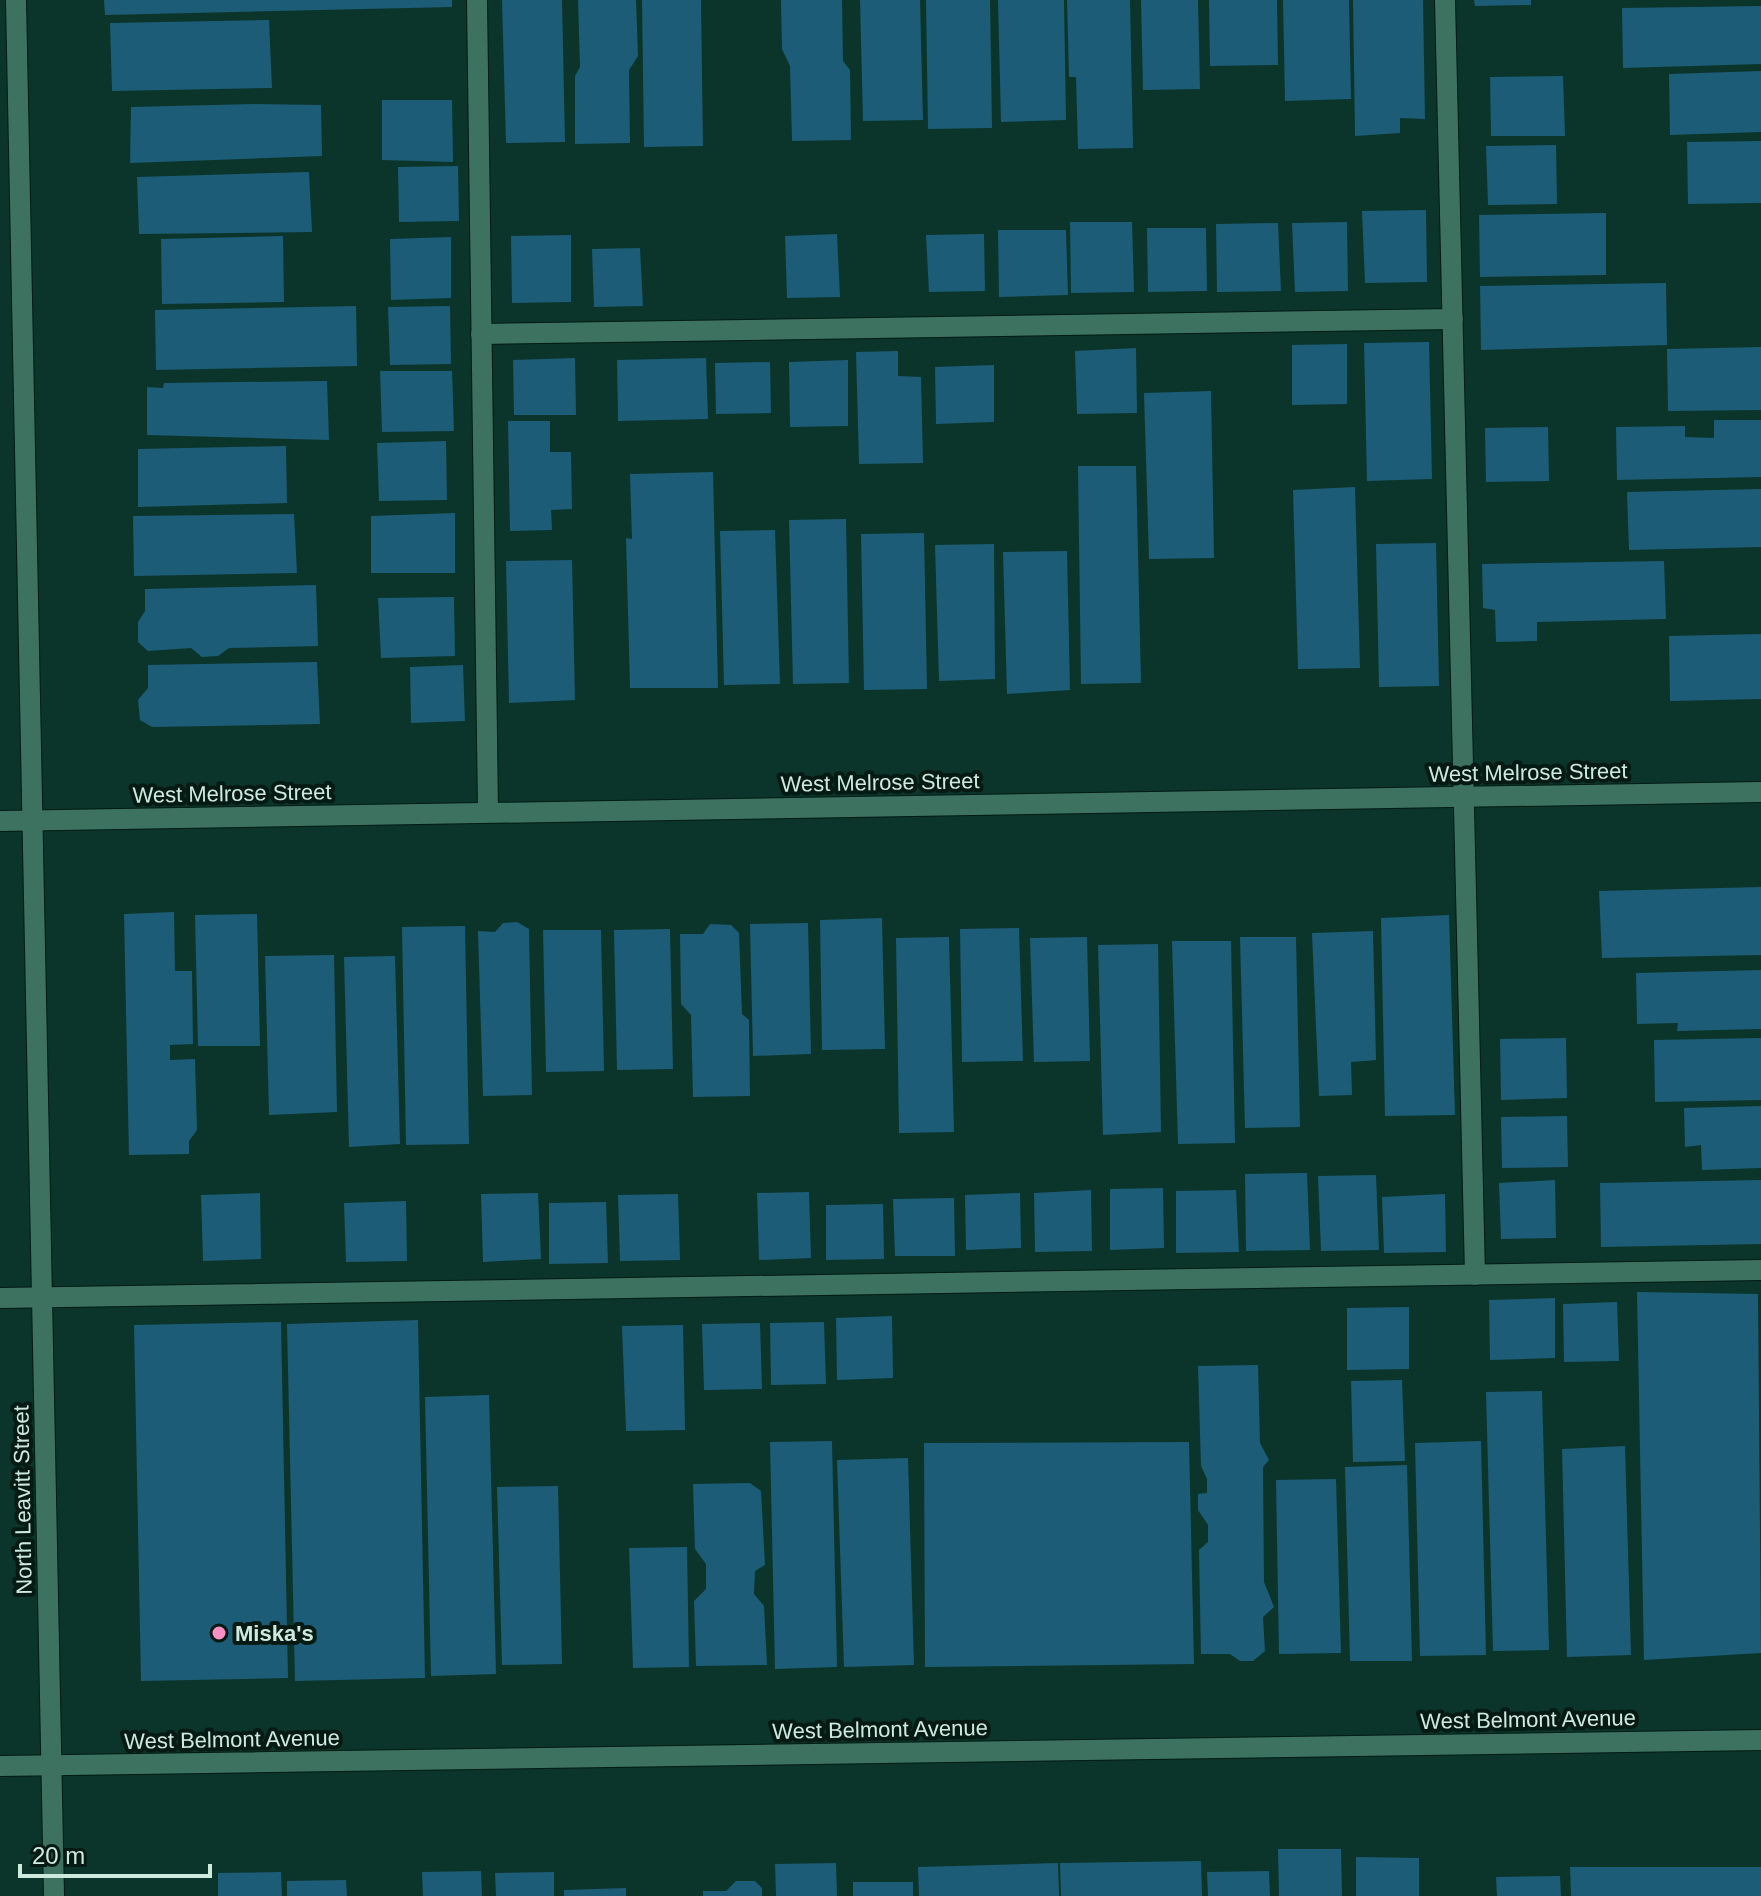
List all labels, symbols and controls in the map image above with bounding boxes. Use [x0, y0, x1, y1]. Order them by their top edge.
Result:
street label: West Melrose Street [1428, 758, 1628, 787]
street label: West Melrose Street [780, 768, 980, 797]
street label: West Melrose Street [132, 779, 332, 808]
street label: North Leavitt Street [8, 1405, 37, 1595]
place label: Miska's [235, 1621, 314, 1646]
marker: Miska's [210, 1624, 228, 1642]
street label: West Belmont Avenue [1420, 1705, 1636, 1734]
street label: West Belmont Avenue [772, 1715, 988, 1744]
street label: West Belmont Avenue [124, 1725, 340, 1754]
scale bar [20, 1828, 210, 1878]
text: 20 m [32, 1842, 85, 1869]

